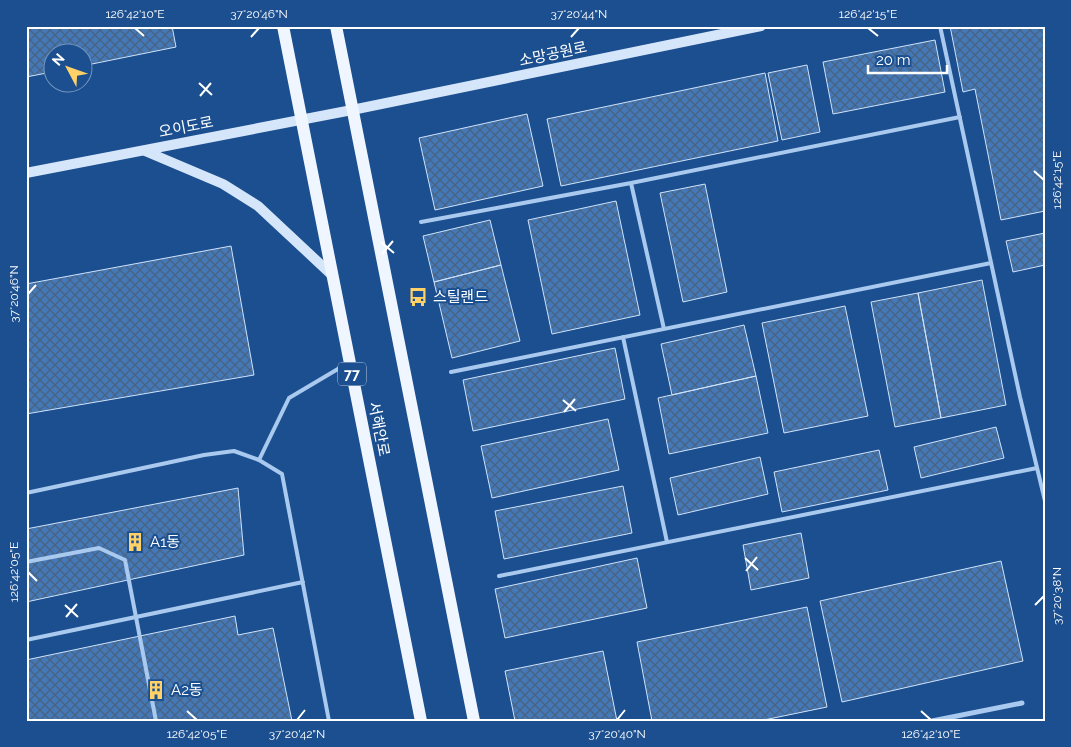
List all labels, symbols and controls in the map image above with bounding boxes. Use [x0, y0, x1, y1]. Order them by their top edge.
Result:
text: 126°42'10"E [105, 7, 165, 21]
text: 37°20'46"N [230, 7, 288, 21]
text: 37°20'44"N [551, 7, 607, 21]
text: 126°42'15"E [839, 7, 897, 21]
street label: 소망공원로 [517, 38, 589, 70]
north arrow [42, 42, 92, 92]
scale bar [868, 42, 947, 74]
text: N [49, 50, 68, 69]
text: 20 m [876, 51, 911, 69]
street label: 오이도로 [157, 113, 215, 141]
text: 126°42'15"E [1050, 151, 1064, 209]
text: 37°20'46"N [7, 265, 21, 323]
bus stop icon: 스틸랜드 [407, 286, 429, 308]
place label: 스틸랜드 [433, 288, 488, 306]
road number: 77 [338, 362, 366, 386]
street label: 서해안로 [365, 400, 393, 458]
building icon: A1동 [124, 531, 146, 553]
place label: A1동 [150, 533, 180, 551]
text: 126°42'05"E [7, 542, 21, 602]
text: 37°20'38"N [1050, 567, 1064, 625]
building icon: A2동 [145, 679, 167, 701]
place label: A2동 [171, 681, 203, 699]
text: 126°42'05"E [167, 727, 227, 741]
text: 37°20'42"N [269, 727, 325, 741]
text: 37°20'40"N [588, 727, 646, 741]
text: 126°42'10"E [901, 727, 961, 741]

